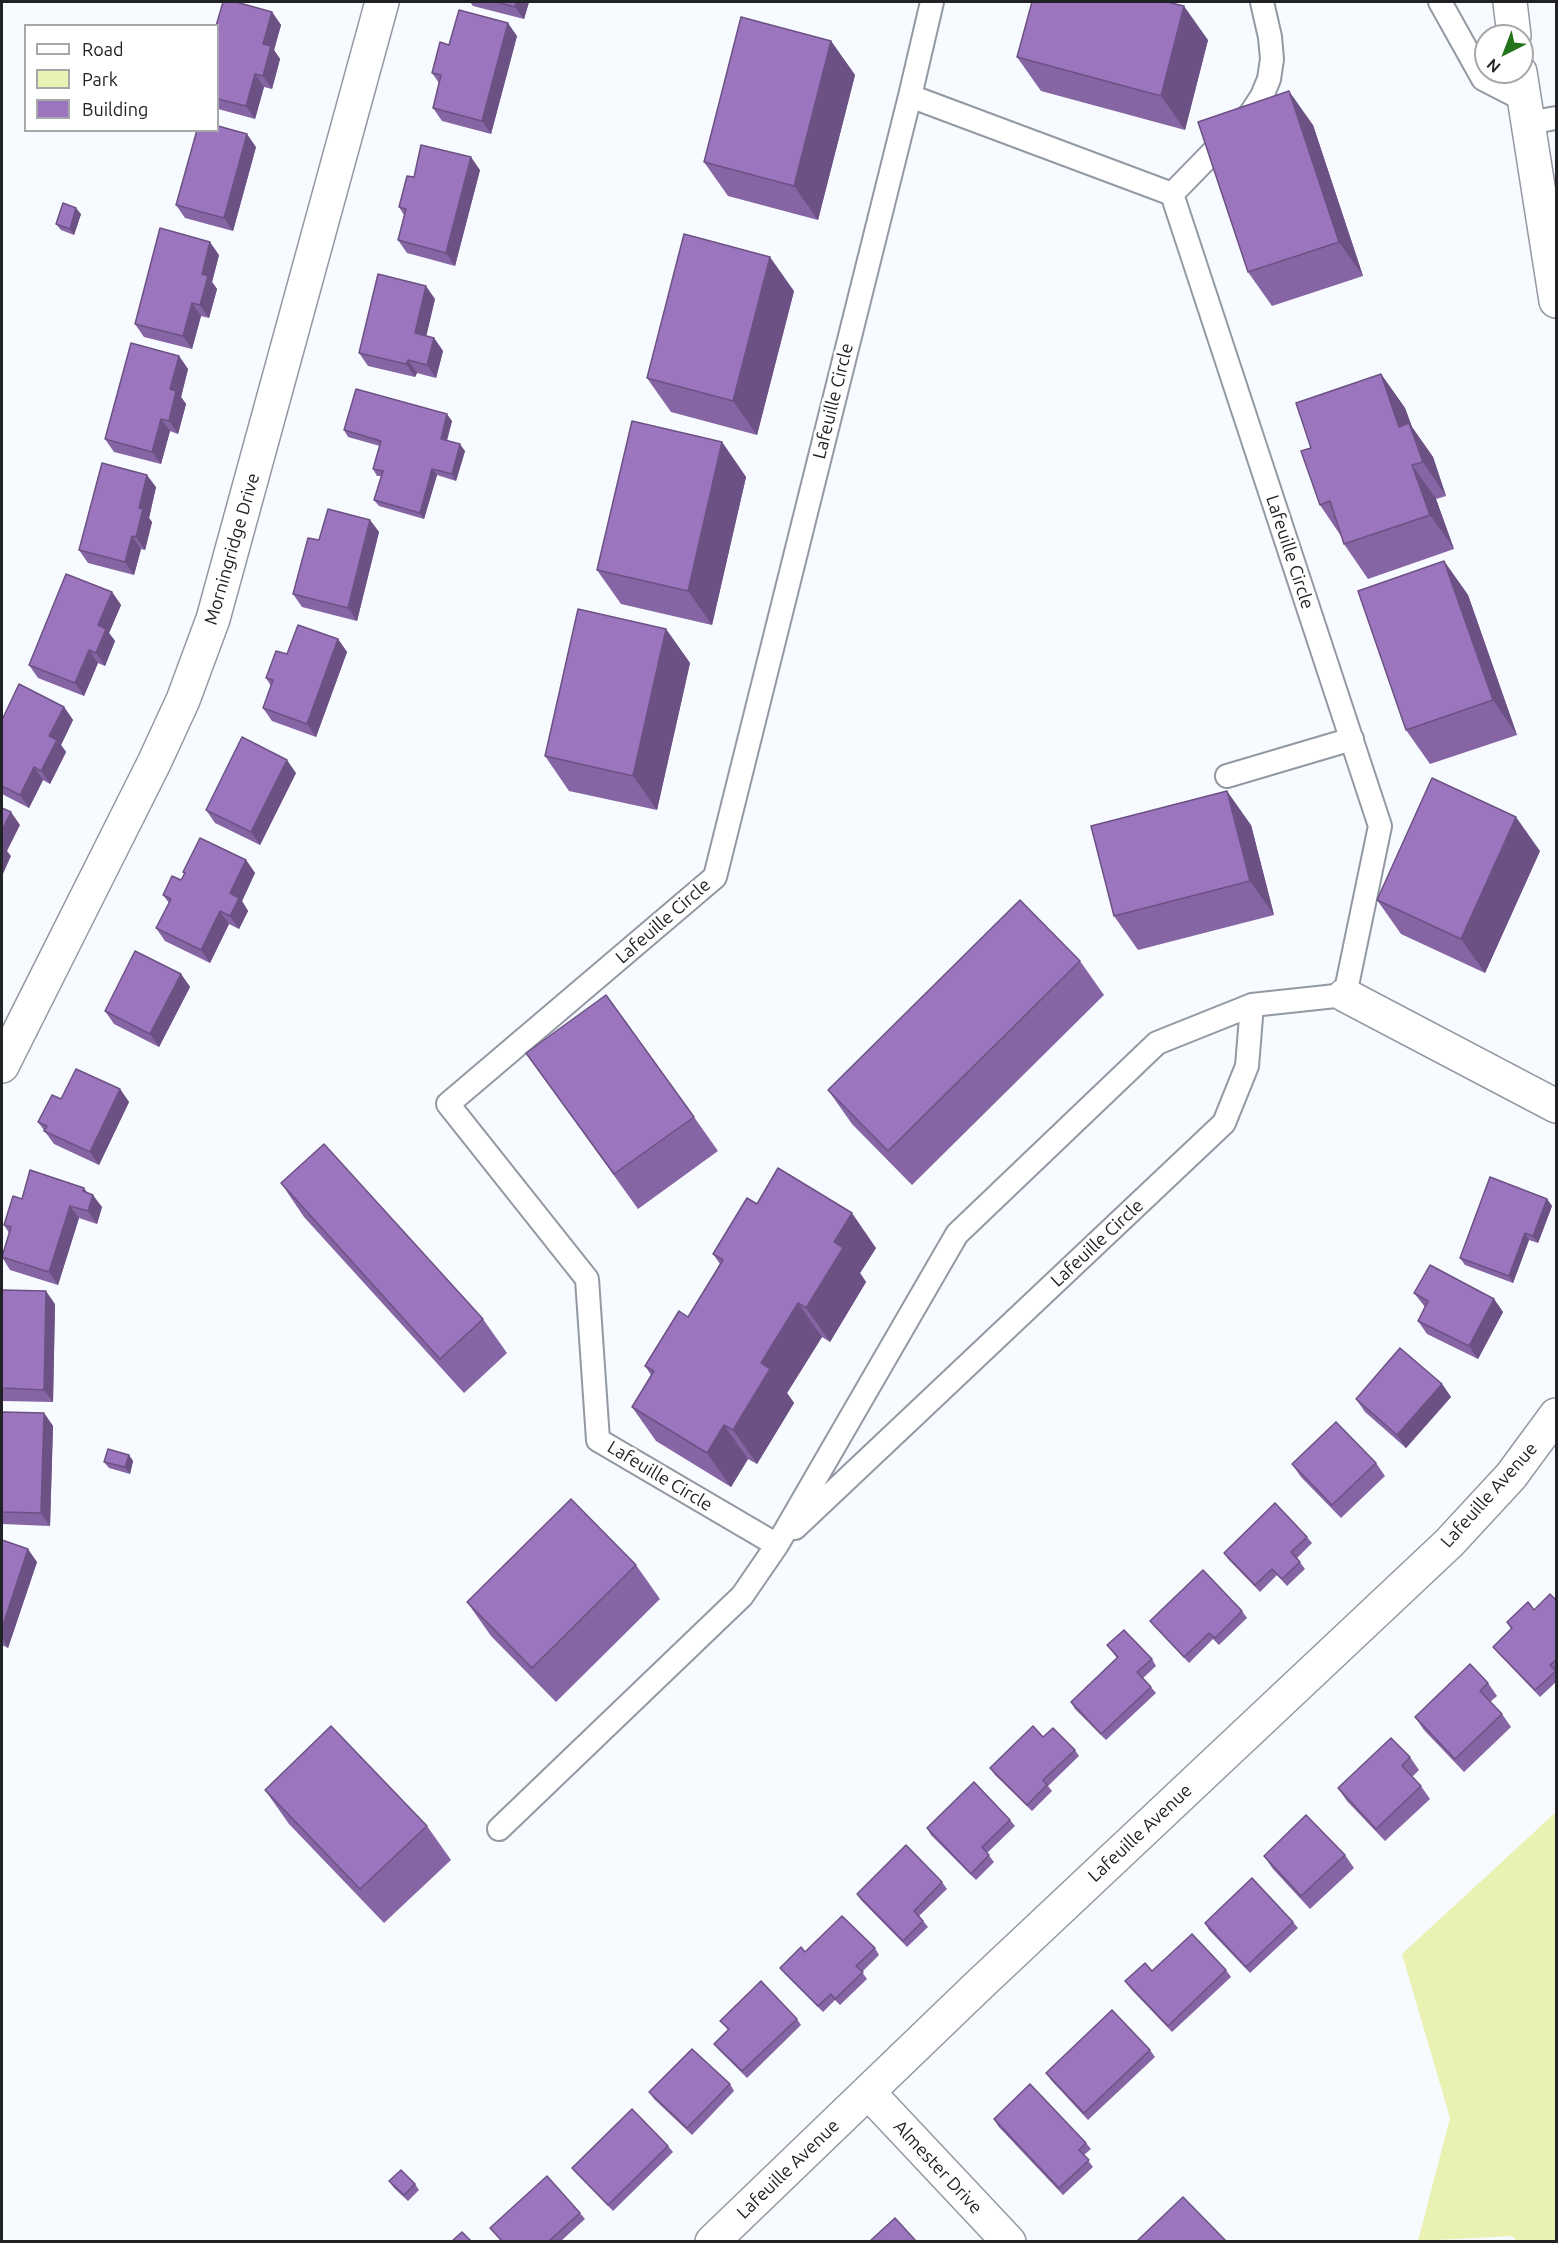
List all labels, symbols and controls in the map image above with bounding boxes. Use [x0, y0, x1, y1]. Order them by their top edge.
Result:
legend [24, 24, 219, 132]
north arrow [1474, 24, 1534, 84]
text: Road [82, 39, 124, 59]
text: N [1483, 55, 1504, 77]
text: Park [82, 69, 118, 89]
text: Building [82, 99, 148, 119]
street label: Lafeuille Circle [808, 341, 858, 461]
street label: Morningridge Drive [200, 471, 264, 627]
street label: Lafeuille Circle [1261, 492, 1319, 612]
street label: Lafeuille Circle [611, 874, 715, 968]
street label: Lafeuille Circle [1046, 1195, 1148, 1291]
street label: Lafeuille Circle [604, 1436, 716, 1516]
street label: Lafeuille Avenue [1436, 1438, 1542, 1552]
street label: Lafeuille Avenue [1084, 1779, 1196, 1887]
street label: Lafeuille Avenue [732, 2115, 844, 2223]
street label: Almester Drive [889, 2116, 987, 2218]

